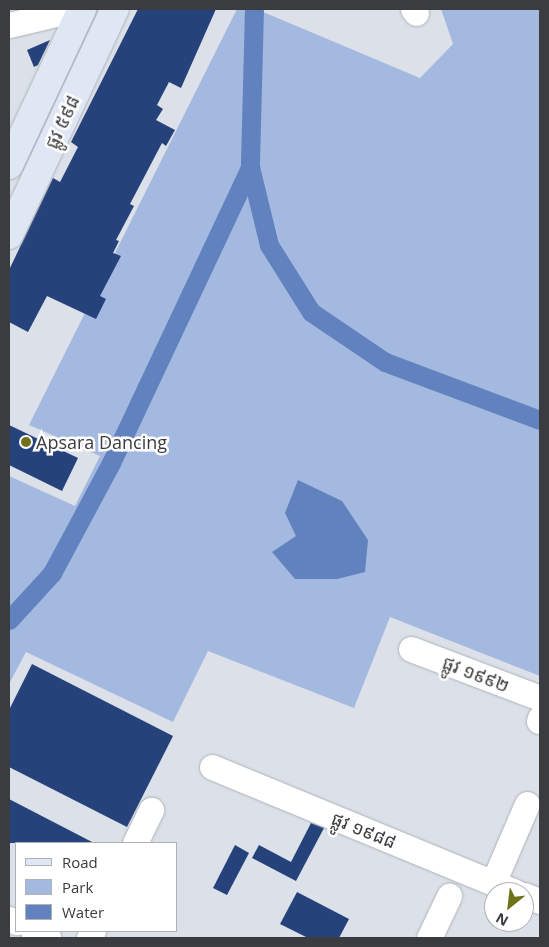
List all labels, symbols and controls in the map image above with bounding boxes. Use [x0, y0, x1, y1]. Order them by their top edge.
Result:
street label: ផ្លូវ ៥៩៨ [40, 92, 84, 152]
place label: Apsara Dancing [36, 431, 167, 453]
marker: Apsara Dancing [20, 436, 32, 448]
street label: ផ្លូវ ១៩៩២ [440, 651, 512, 697]
street label: ផ្លូវ ១៩៨៨ [329, 807, 399, 853]
legend [15, 842, 178, 932]
text: Road [62, 852, 98, 872]
text: Park [62, 877, 93, 897]
north arrow [484, 882, 534, 932]
text: Water [62, 902, 104, 922]
text: N [492, 909, 512, 931]

